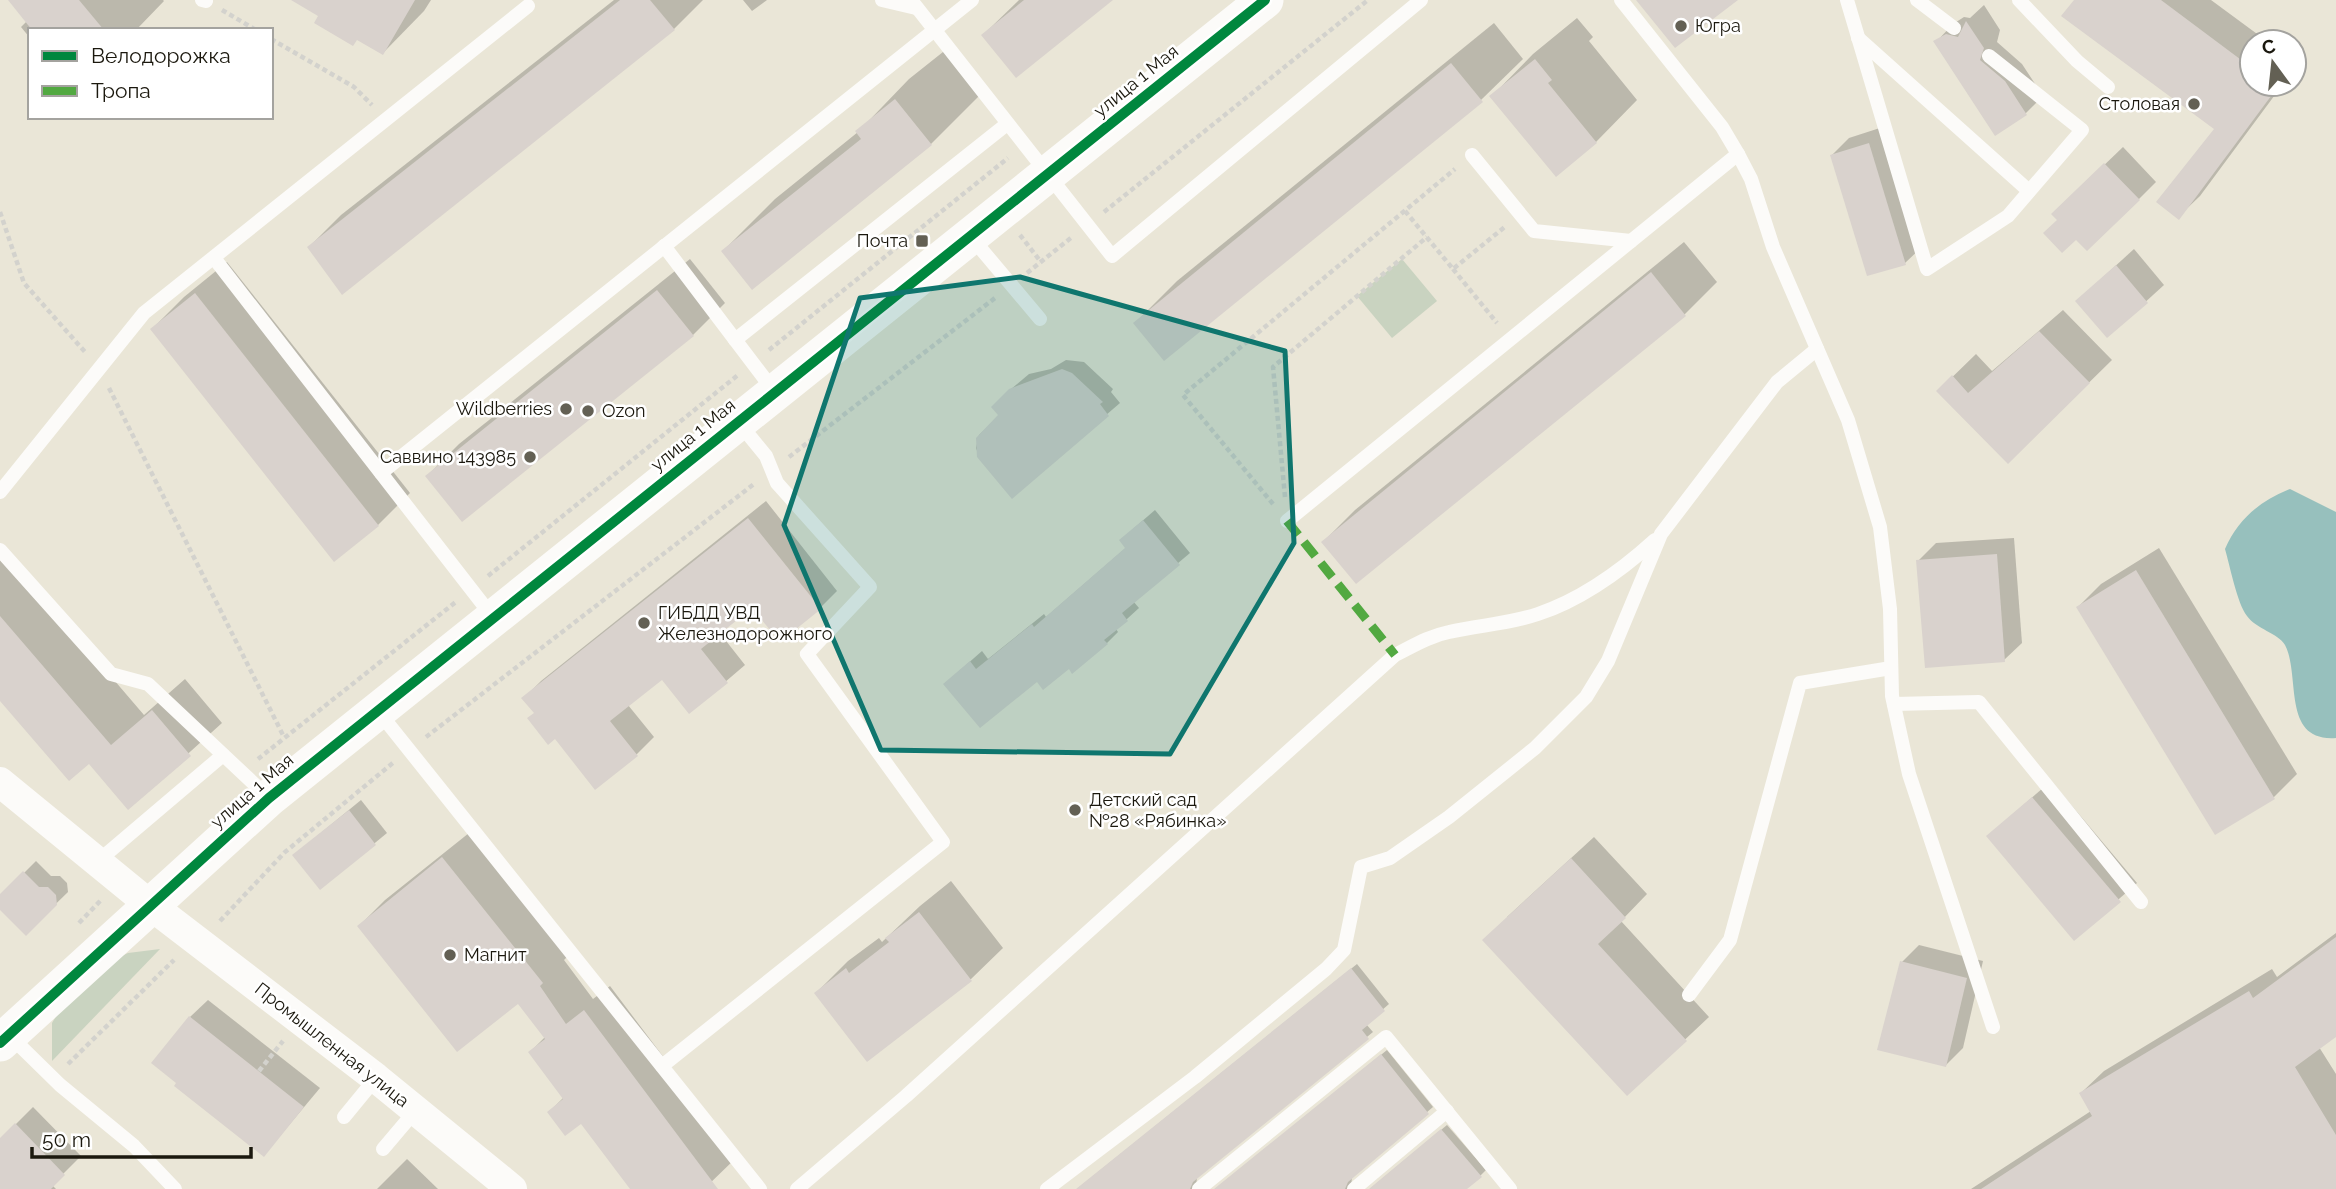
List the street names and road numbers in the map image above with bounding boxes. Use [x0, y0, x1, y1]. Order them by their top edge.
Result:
street label: улица 1 Мая [1089, 40, 1182, 121]
street label: улица 1 Мая [646, 394, 739, 475]
street label: улица 1 Мая [206, 749, 297, 832]
street label: Промышленная улица [251, 978, 414, 1111]

